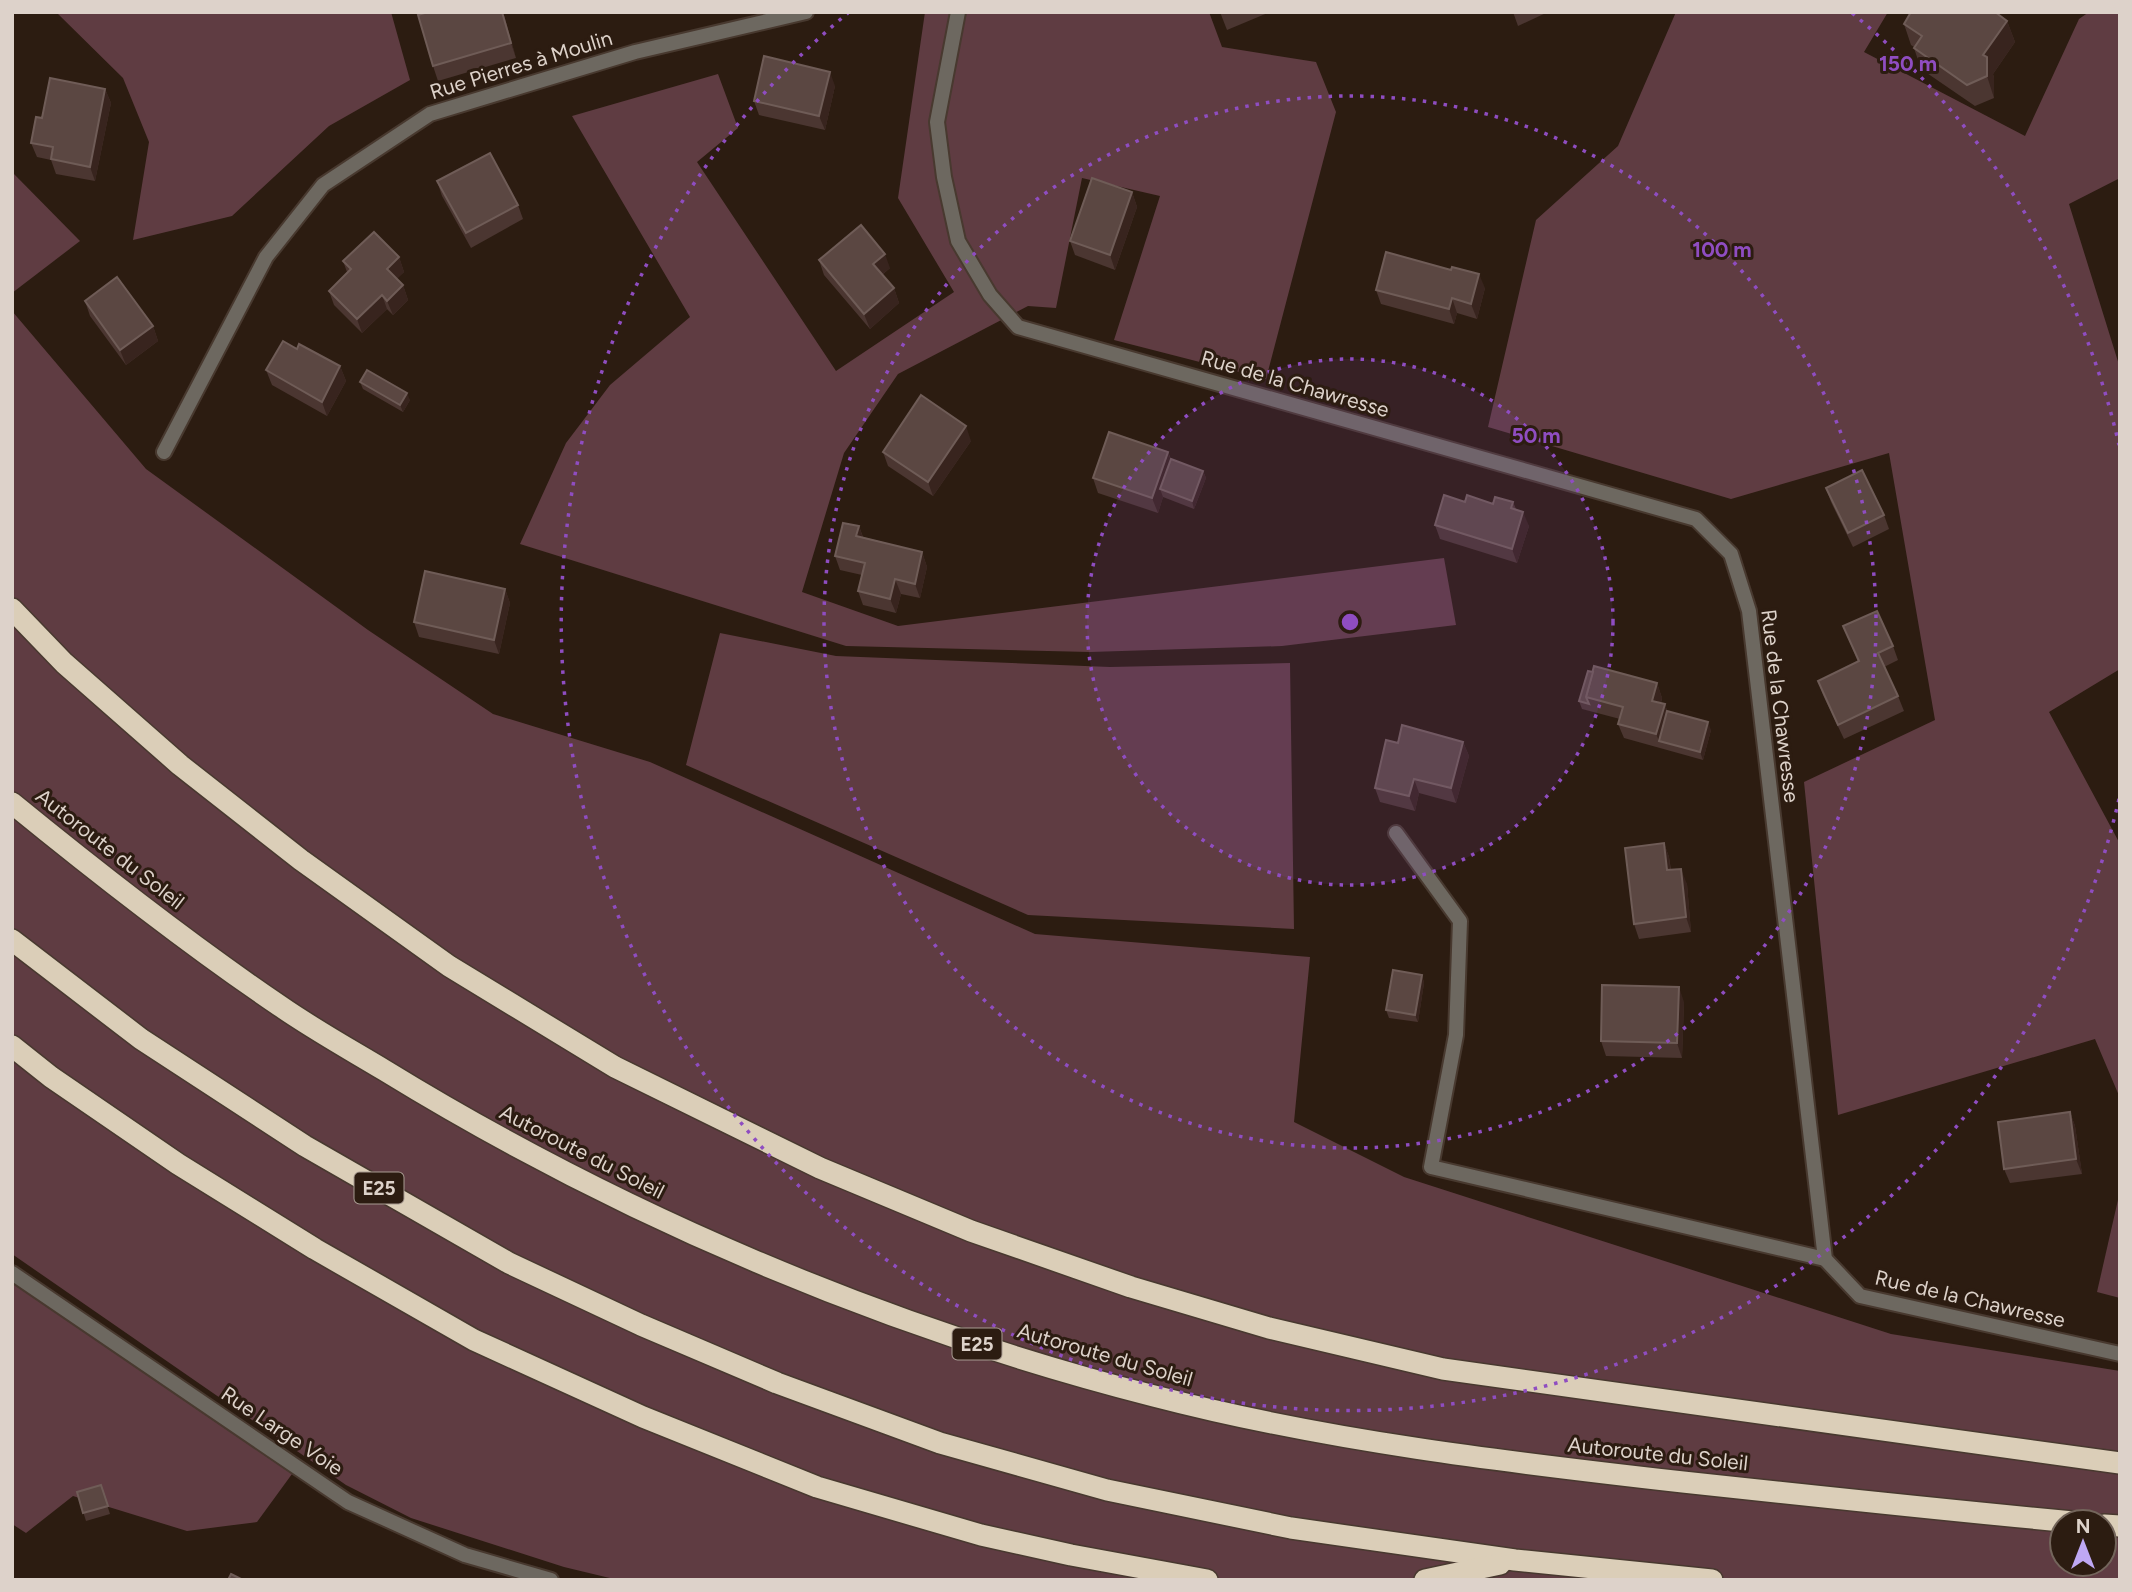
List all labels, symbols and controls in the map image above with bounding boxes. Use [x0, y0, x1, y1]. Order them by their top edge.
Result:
street label: Rue Pierres à Moulin [427, 25, 615, 104]
text: 150 m [1879, 51, 1937, 76]
text: 100 m [1692, 237, 1752, 262]
street label: Rue de la Chawresse [1198, 345, 1392, 422]
text: 50 m [1511, 423, 1561, 448]
street label: Rue de la Chawresse [1756, 608, 1805, 804]
centre of rings [1338, 610, 1362, 634]
street label: Autoroute du Soleil [31, 783, 189, 914]
street label: Autoroute du Soleil [496, 1099, 669, 1204]
road number: E25 [354, 1172, 404, 1204]
street label: Rue de la Chawresse [1873, 1264, 2068, 1333]
street label: Autoroute du Soleil [1015, 1318, 1196, 1392]
road number: E25 [953, 1328, 1002, 1360]
street label: Rue Large Voie [217, 1381, 348, 1481]
street label: Autoroute du Soleil [1567, 1432, 1750, 1475]
north arrow [2048, 1508, 2118, 1578]
text: N [2076, 1515, 2090, 1538]

